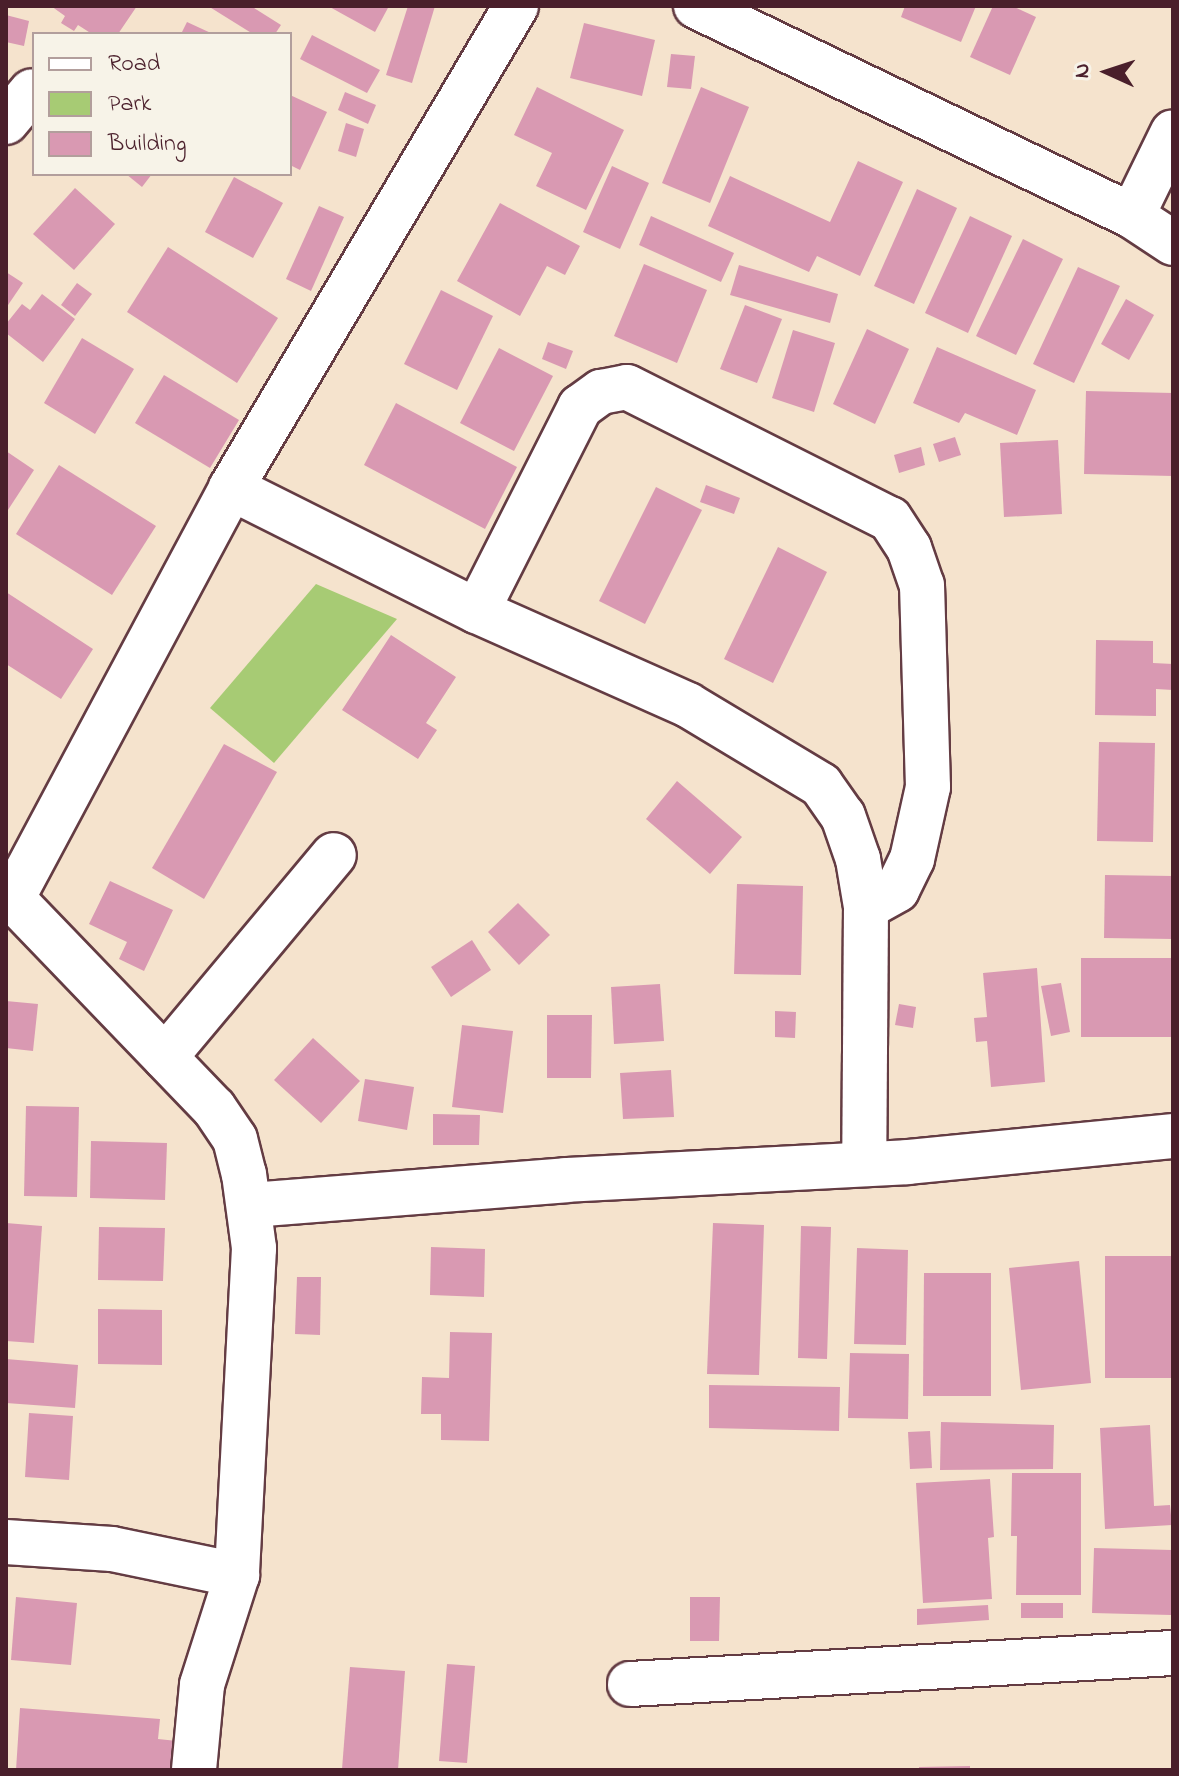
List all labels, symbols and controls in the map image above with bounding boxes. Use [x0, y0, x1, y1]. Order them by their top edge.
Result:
legend [32, 32, 292, 176]
north arrow [1067, 32, 1147, 112]
text: Road [108, 47, 160, 82]
text: N [1067, 62, 1099, 79]
text: Park [108, 87, 151, 122]
text: Building [108, 127, 187, 162]

